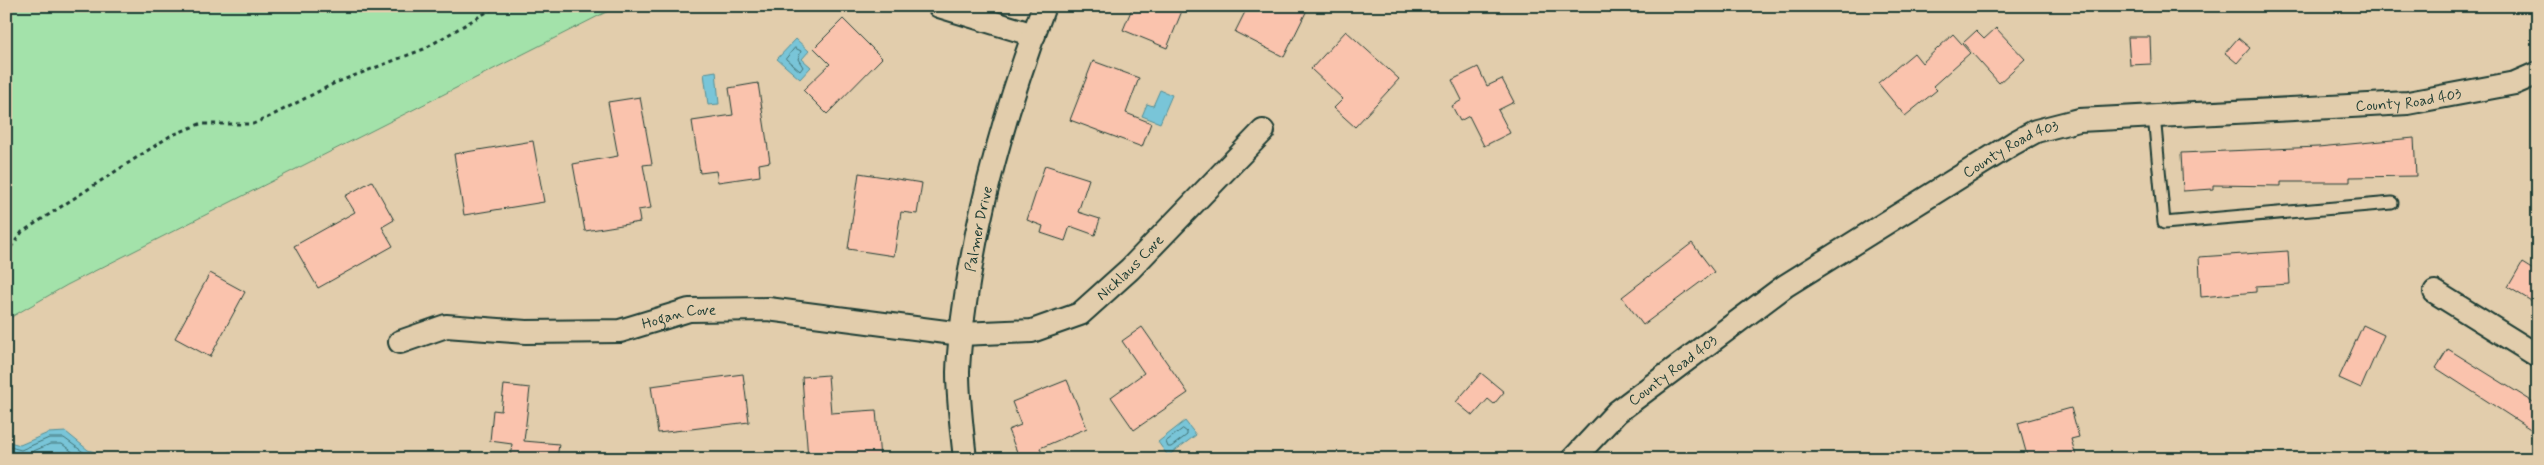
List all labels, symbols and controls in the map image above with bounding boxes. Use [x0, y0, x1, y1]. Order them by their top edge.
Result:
street label: County Road 403 [2355, 84, 2463, 117]
street label: County Road 403 [1959, 117, 2061, 183]
street label: Palmer Drive [961, 184, 998, 274]
street label: Nicklaus Cove [1092, 231, 1169, 306]
street label: Hogan Cove [639, 301, 716, 335]
street label: County Road 403 [1625, 331, 1722, 411]

